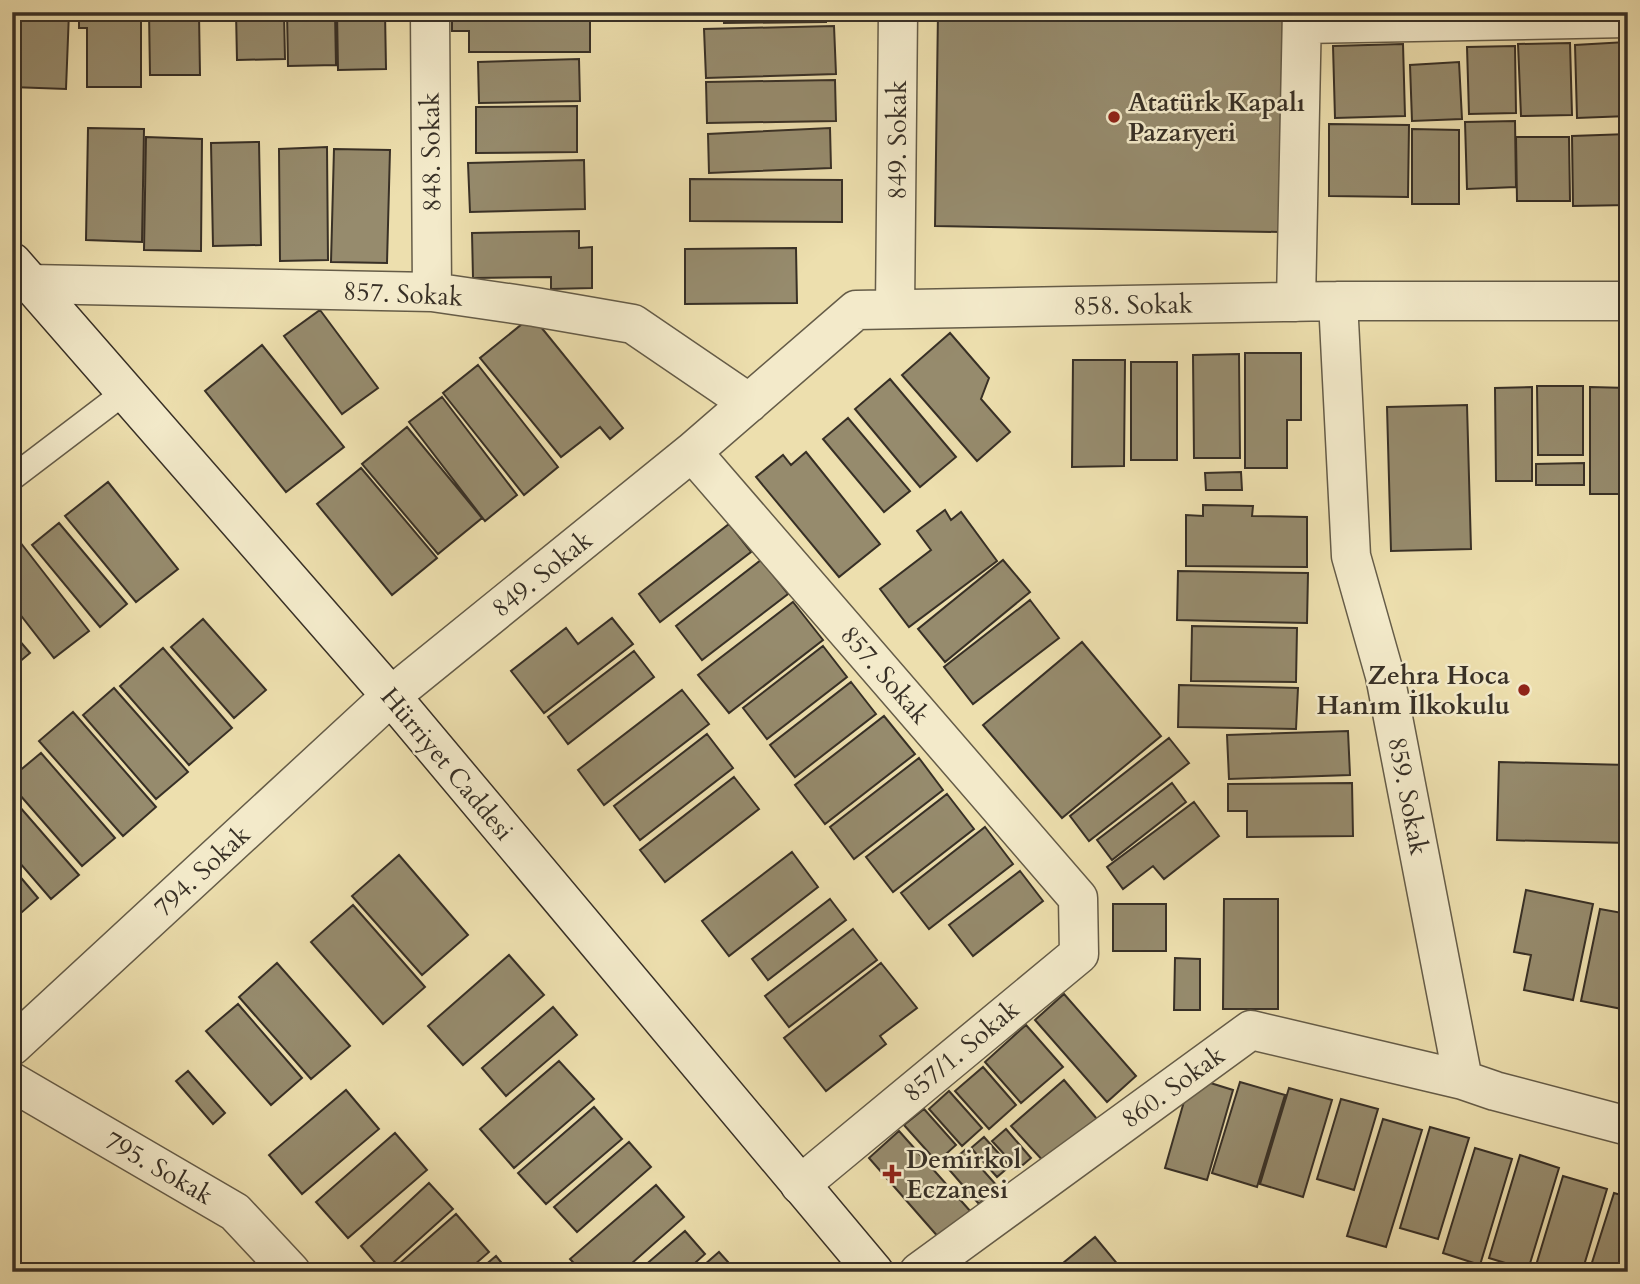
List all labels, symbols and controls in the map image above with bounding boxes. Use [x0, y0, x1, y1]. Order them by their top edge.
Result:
street label: 849. Sokak [880, 80, 915, 200]
place label: Atatürk Kapalı Pazaryeri [1128, 85, 1305, 150]
street label: 848. Sokak [412, 92, 450, 212]
marker: Atatürk Kapalı Pazaryeri [1106, 109, 1122, 125]
street label: 857. Sokak [342, 273, 464, 315]
street label: 858. Sokak [1073, 286, 1193, 324]
street label: 849. Sokak [484, 523, 600, 625]
street label: 857. Sokak [833, 618, 938, 732]
place label: Zehra Hoca Hanım İlkokulu [1317, 658, 1510, 723]
street label: Hürriyet Caddesi [373, 680, 521, 848]
marker: Zehra Hoca Hanım İlkokulu [1516, 682, 1532, 698]
street label: 859. Sokak [1379, 734, 1437, 858]
street label: 794. Sokak [146, 817, 258, 925]
street label: 857/1. Sokak [896, 992, 1026, 1110]
street label: 860. Sokak [1114, 1038, 1232, 1136]
street label: 795. Sokak [98, 1123, 220, 1213]
place label: Demirkol Eczanesi [906, 1142, 1022, 1207]
marker: Demirkol Eczanesi [884, 1166, 900, 1182]

